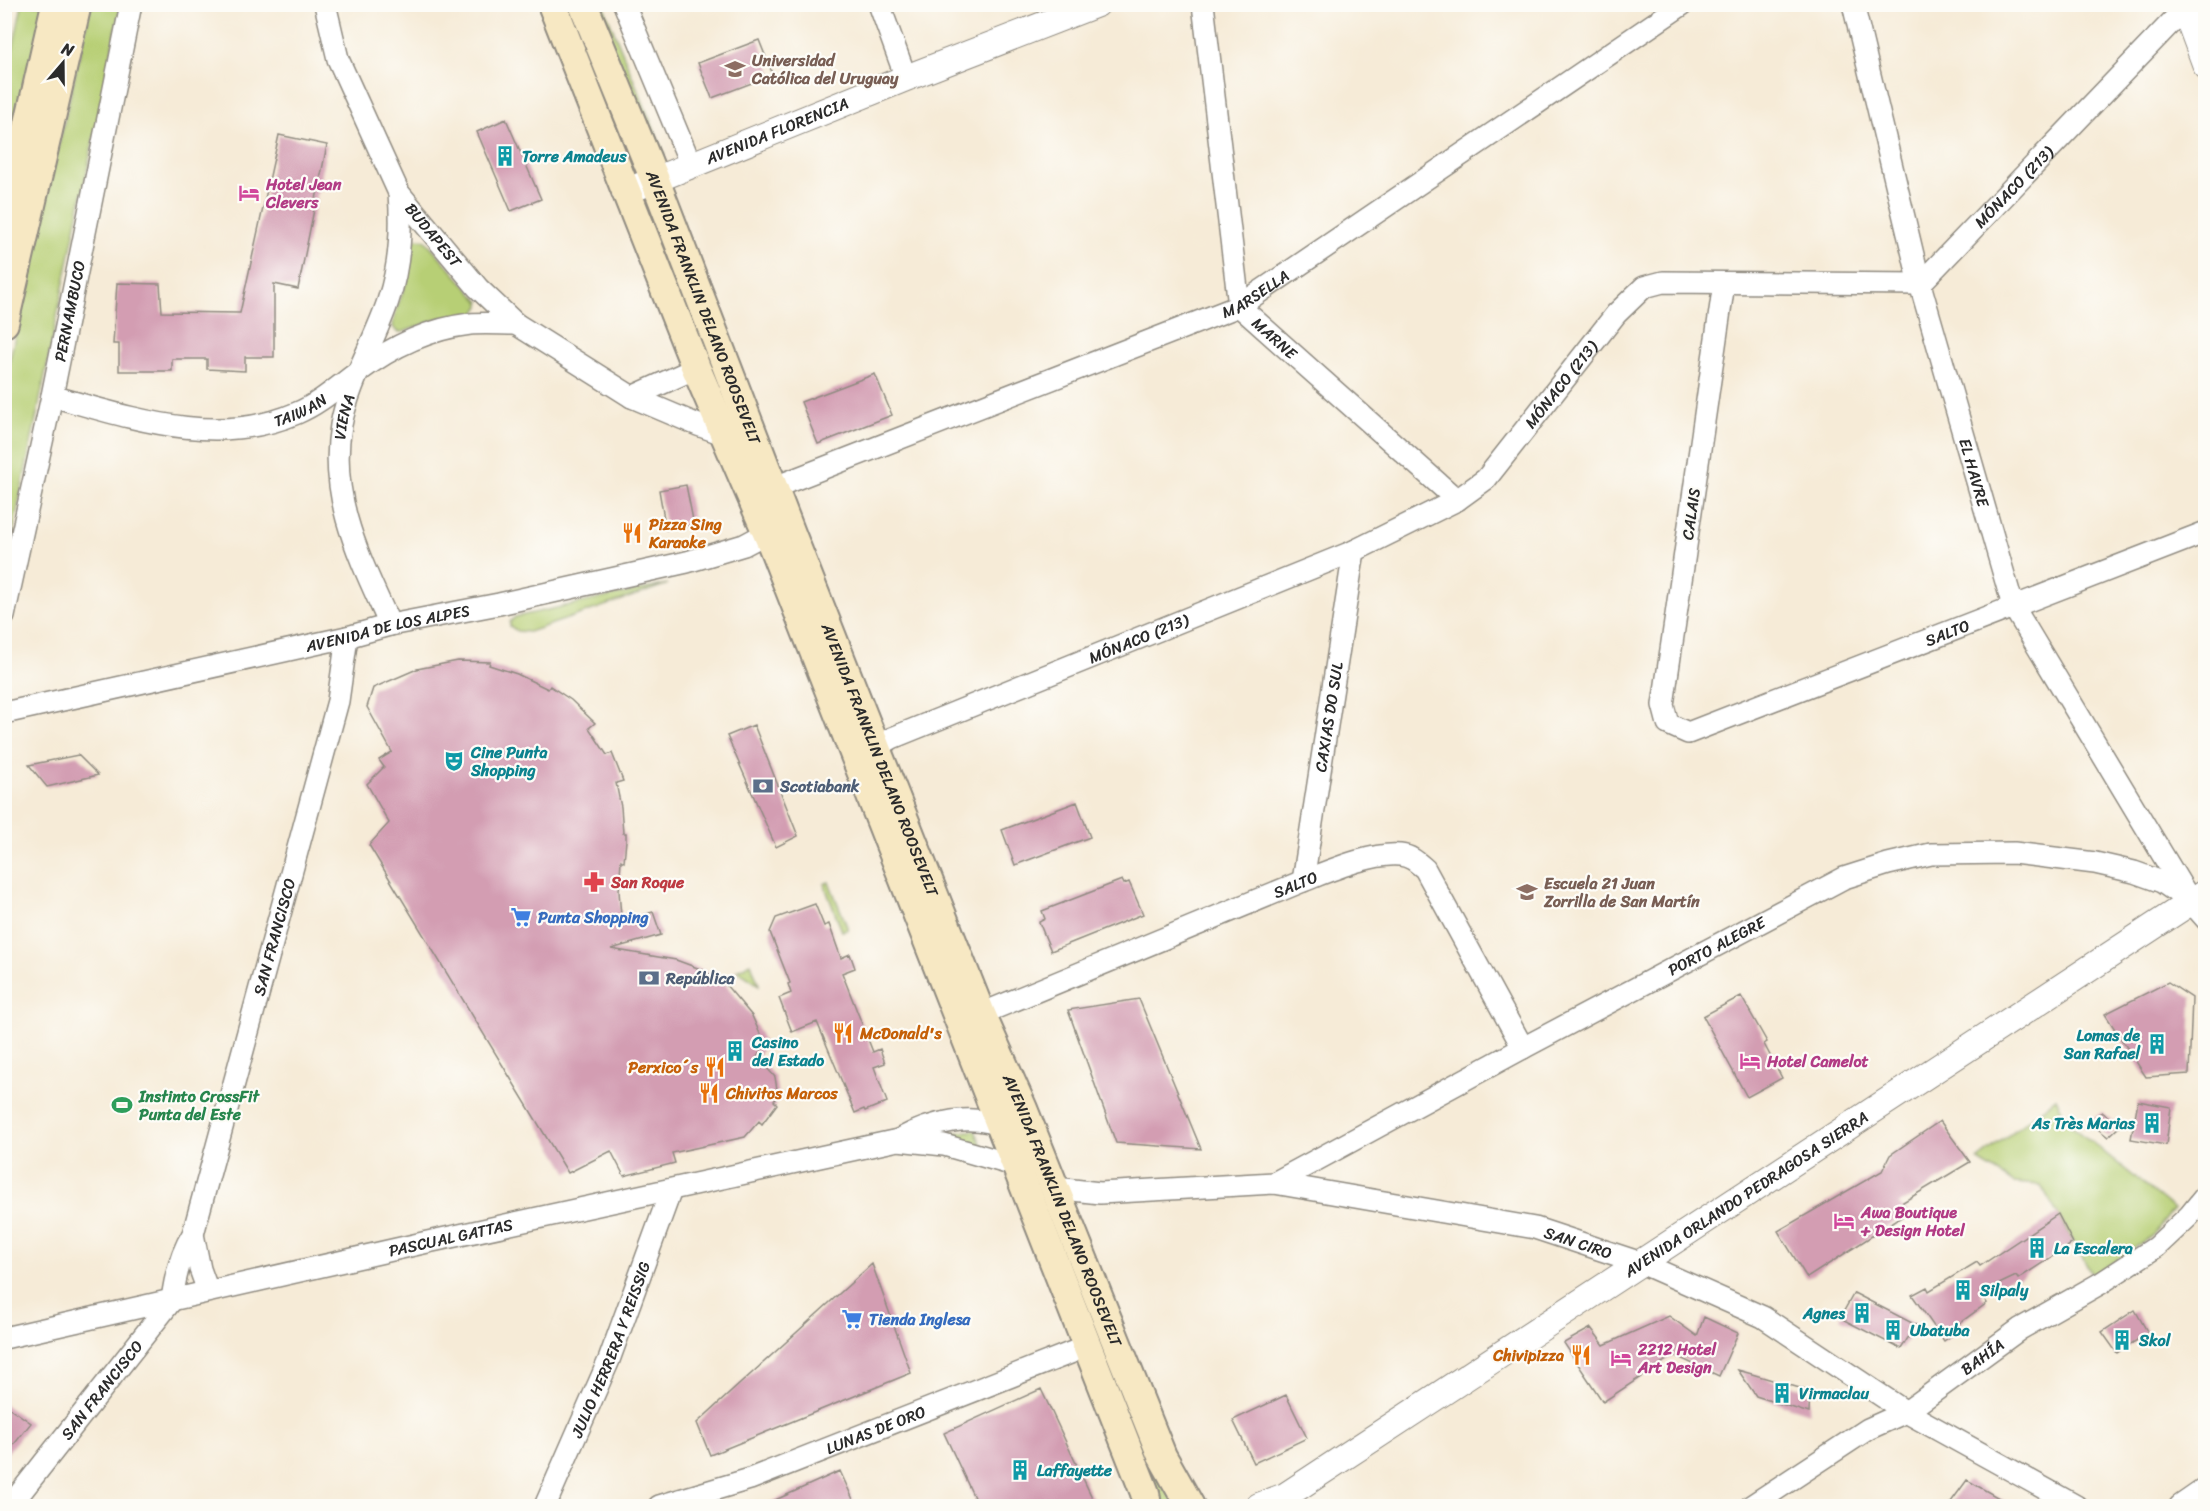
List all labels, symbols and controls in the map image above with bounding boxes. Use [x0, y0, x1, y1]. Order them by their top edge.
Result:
north arrow [33, 33, 93, 93]
text: N [57, 34, 79, 65]
place label: Universidad Católica del Uruguay [751, 46, 899, 93]
school or university icon: Universidad Católica del Uruguay [723, 57, 747, 81]
street label: AVENIDA FLORENCIA [700, 88, 853, 173]
street label: MÓNACO (213) [1966, 138, 2061, 235]
place label: Torre Amadeus [522, 142, 627, 171]
building icon: Torre Amadeus [493, 144, 517, 168]
street label: AVENIDA FRANKLIN DELANO ROOSEVELT [637, 164, 770, 450]
place label: Hotel Jean Clevers [265, 170, 342, 217]
hotel icon: Hotel Jean Clevers [237, 181, 261, 205]
street label: BUDAPEST [398, 196, 471, 275]
street label: PERNAMBUCO [45, 258, 94, 364]
street label: MARSELLA [1217, 261, 1295, 326]
street label: MARNE [1245, 309, 1305, 367]
street label: MÓNACO (213) [1517, 333, 1605, 435]
street label: TAIWAN [270, 385, 333, 435]
street label: VIENA [325, 390, 363, 441]
street label: EL HAVRE [1951, 435, 1998, 511]
street label: CALAIS [1673, 486, 1709, 542]
place label: Pizza Sing Karaoke [648, 510, 723, 557]
restaurant icon: Pizza Sing Karaoke [620, 521, 644, 545]
street label: AVENIDA DE LOS ALPES [302, 595, 472, 660]
street label: MÓNACO (213) [1084, 605, 1194, 672]
street label: SALTO [1920, 611, 1974, 654]
street label: AVENIDA FRANKLIN DELANO ROOSEVELT [813, 618, 948, 902]
street label: CAXIAS DO SUL [1306, 659, 1351, 774]
place label: Cine Punta Shopping [470, 738, 547, 785]
theatre icon: Cine Punta Shopping [442, 749, 466, 773]
place label: Scotiabank [779, 772, 860, 801]
bank icon: Scotiabank [751, 774, 775, 798]
street label: SALTO [1268, 862, 1322, 906]
place label: San Roque [610, 868, 685, 897]
place label: Escuela 21 Juan Zorrilla de San Martín [1543, 869, 1700, 916]
pharmacy icon: San Roque [582, 870, 606, 894]
street label: SAN FRANCISCO [244, 874, 304, 999]
school or university icon: Escuela 21 Juan Zorrilla de San Martín [1515, 880, 1539, 904]
place label: Punta Shopping [538, 903, 649, 932]
supermarket icon: Punta Shopping [509, 905, 533, 929]
street label: PORTO ALEGRE [1662, 907, 1772, 984]
place label: República [665, 964, 735, 993]
bank icon: República [637, 966, 661, 990]
place label: McDonald's [859, 1019, 942, 1048]
restaurant icon: McDonald's [831, 1021, 855, 1045]
place label: Lomas de San Rafael [2063, 1021, 2141, 1068]
place label: Casino del Estado [751, 1028, 824, 1075]
building icon: Lomas de San Rafael [2145, 1032, 2169, 1056]
building icon: Casino del Estado [723, 1039, 747, 1063]
place label: Hotel Camelot [1766, 1047, 1869, 1076]
hotel icon: Hotel Camelot [1738, 1049, 1762, 1073]
place label: Perxico´s [628, 1053, 699, 1082]
restaurant icon: Perxico´s [703, 1055, 727, 1079]
street label: AVENIDA FRANKLIN DELANO ROOSEVELT [994, 1068, 1132, 1352]
place label: Chivitos Marcos [725, 1079, 838, 1108]
restaurant icon: Chivitos Marcos [697, 1081, 721, 1105]
place label: Instinto CrossFit Punta del Este [138, 1082, 260, 1129]
sports icon: Instinto CrossFit Punta del Este [110, 1093, 134, 1117]
street label: AVENIDA ORLANDO PEDRAGOSA SIERRA [1617, 1103, 1874, 1285]
place label: As Très Marias [2031, 1109, 2136, 1138]
building icon: As Très Marias [2140, 1111, 2164, 1135]
place label: Awa Boutique + Design Hotel [1860, 1198, 1966, 1245]
street label: PASCUAL GATTAS [386, 1209, 516, 1265]
hotel icon: Awa Boutique + Design Hotel [1832, 1209, 1856, 1233]
street label: SAN CIRO [1540, 1217, 1616, 1267]
place label: La Escalera [2054, 1234, 2133, 1263]
building icon: La Escalera [2025, 1236, 2049, 1260]
street label: JULIO HERRERA Y REISSIG [562, 1257, 658, 1443]
place label: Silpaly [1979, 1276, 2029, 1305]
building icon: Silpaly [1951, 1278, 1975, 1302]
place label: Agnes [1802, 1299, 1845, 1328]
building icon: Agnes [1850, 1301, 1874, 1325]
place label: Tienda Inglesa [869, 1305, 971, 1334]
supermarket icon: Tienda Inglesa [840, 1307, 864, 1331]
place label: Ubatuba [1910, 1316, 1971, 1345]
building icon: Ubatuba [1881, 1318, 1905, 1342]
place label: Skol [2138, 1326, 2172, 1355]
building icon: Skol [2110, 1328, 2134, 1352]
street label: BAHÍA [1954, 1330, 2010, 1383]
street label: SAN FRANCISCO [53, 1333, 150, 1446]
place label: 2212 Hotel Art Design [1637, 1335, 1717, 1382]
place label: Chivipizza [1492, 1341, 1564, 1370]
restaurant icon: Chivipizza [1569, 1343, 1593, 1367]
hotel icon: 2212 Hotel Art Design [1609, 1346, 1633, 1370]
place label: Virmaclau [1799, 1379, 1869, 1408]
building icon: Virmaclau [1770, 1381, 1794, 1405]
street label: LUNAS DE ORO [821, 1397, 930, 1462]
place label: Laffayette [1037, 1456, 1113, 1485]
building icon: Laffayette [1008, 1458, 1032, 1482]

